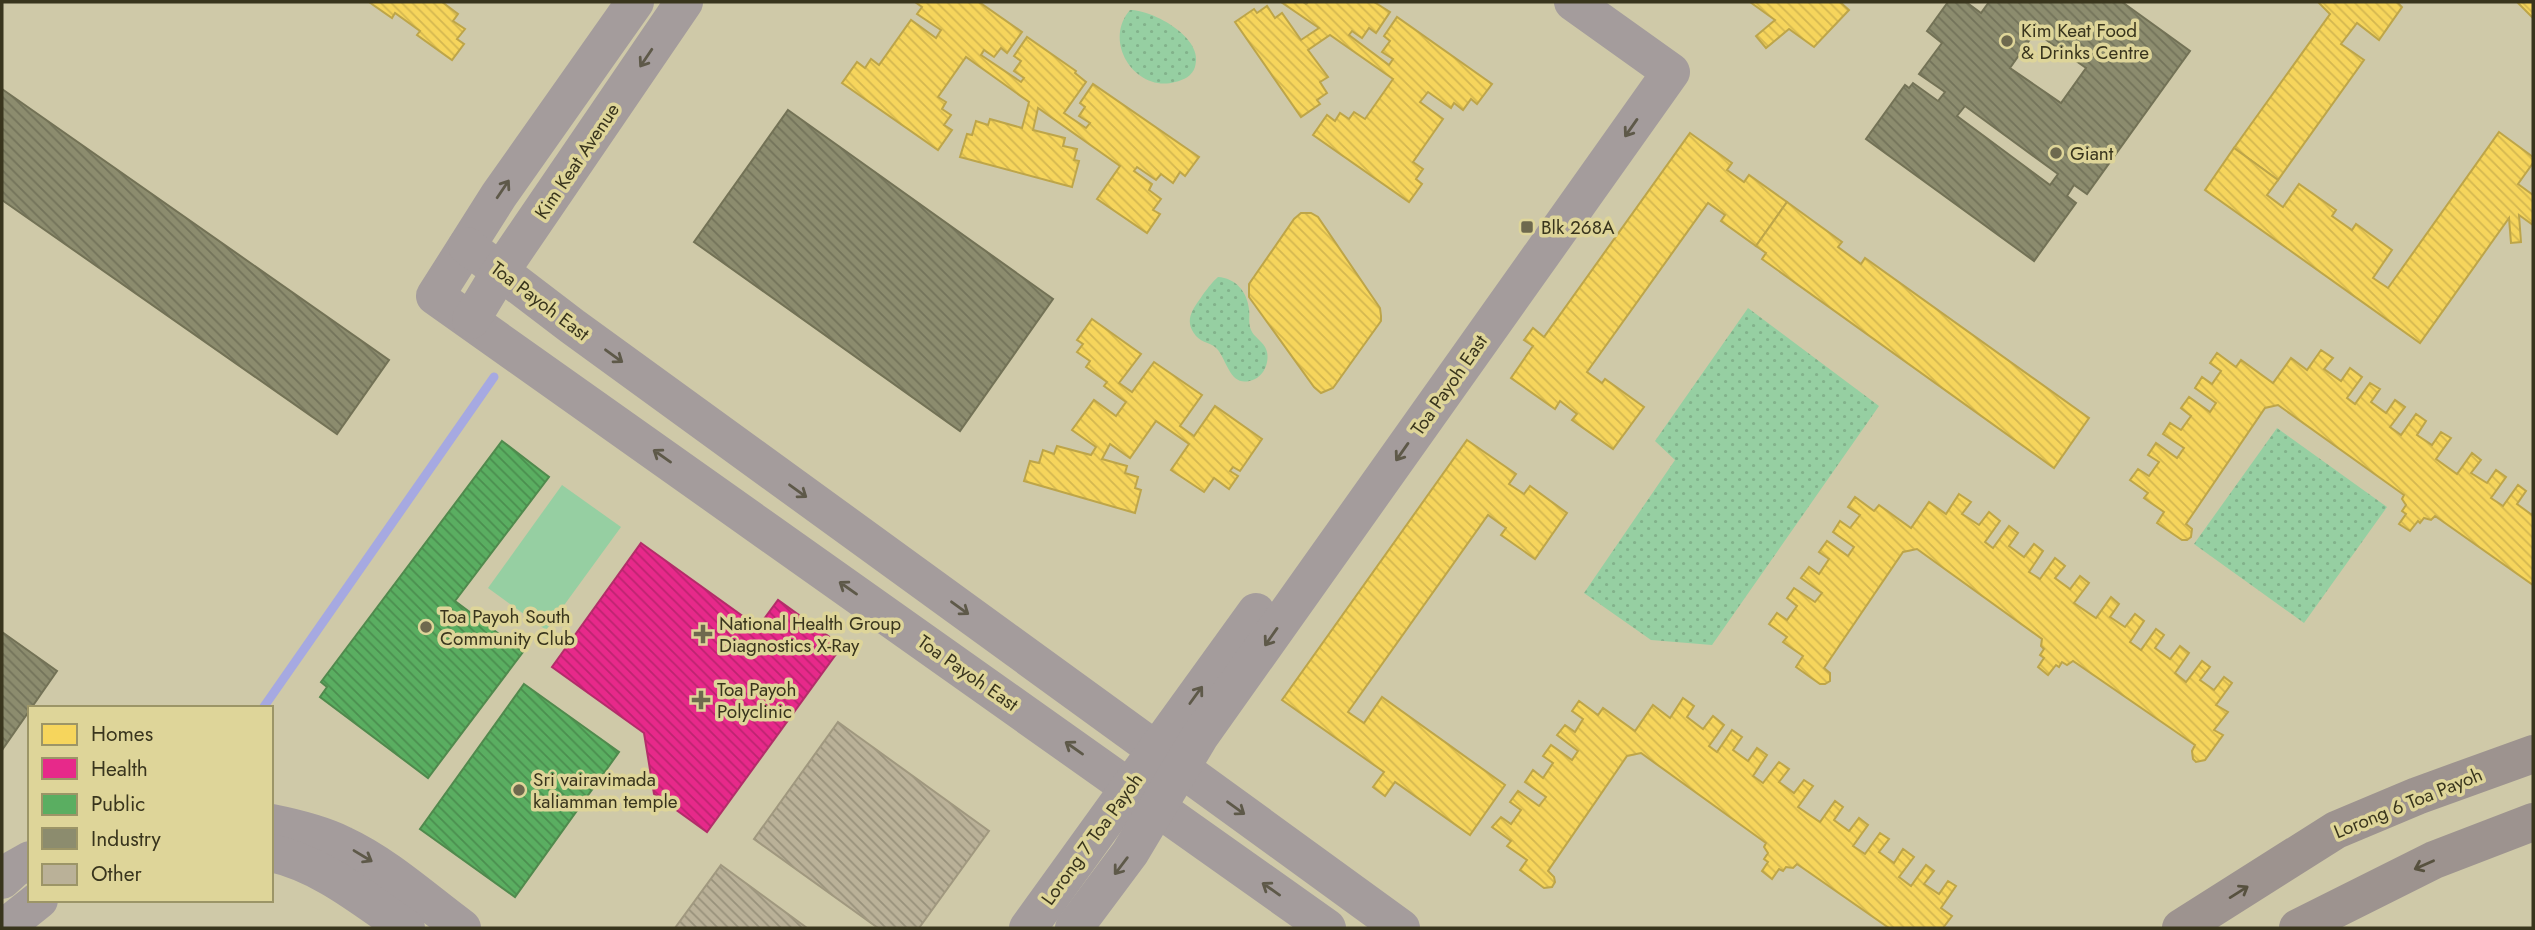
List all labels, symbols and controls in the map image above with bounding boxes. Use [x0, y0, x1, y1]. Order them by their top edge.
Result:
place label: Kim Keat Food & Drinks Centre [2021, 17, 2149, 66]
marker: Kim Keat Food & Drinks Centre [1999, 33, 2015, 49]
one-way arrow [639, 48, 653, 67]
street label: Kim Keat Avenue [528, 97, 626, 224]
one-way arrow [1624, 118, 1639, 137]
place label: Giant [2070, 140, 2114, 167]
marker: Giant [2048, 145, 2064, 161]
one-way arrow [496, 180, 510, 199]
place label: Blk 268A [1541, 214, 1615, 241]
marker: Blk 268A [1519, 219, 1535, 235]
street label: Toa Payoh East [485, 255, 595, 347]
street label: Toa Payoh East [1404, 329, 1494, 441]
one-way arrow [605, 349, 623, 364]
one-way arrow [1395, 442, 1409, 461]
one-way arrow [653, 449, 672, 463]
one-way arrow [788, 483, 807, 498]
one-way arrow [839, 581, 858, 595]
one-way arrow [950, 601, 969, 616]
place label: Toa Payoh South Community Club [440, 603, 575, 652]
place label: National Health Group Diagnostics X-Ray [719, 610, 901, 659]
marker: Toa Payoh South Community Club [418, 619, 434, 635]
marker: National Health Group Diagnostics X-Ray [693, 624, 713, 644]
one-way arrow [1264, 627, 1278, 646]
street label: Toa Payoh East [912, 628, 1024, 718]
place label: Toa Payoh Polyclinic [717, 676, 796, 725]
one-way arrow [1189, 686, 1203, 705]
marker: Toa Payoh Polyclinic [691, 690, 711, 710]
legend [28, 706, 273, 902]
text: Homes [91, 719, 153, 749]
one-way arrow [1065, 741, 1084, 755]
text: Health [91, 754, 148, 784]
street label: Lorong 6 Toa Payoh [2330, 761, 2486, 845]
place label: Sri vairavimada kaliamman temple [533, 766, 678, 815]
street label: Lorong 7 Toa Payoh [1035, 767, 1149, 911]
marker: Sri vairavimada kaliamman temple [511, 782, 527, 798]
text: Public [91, 789, 145, 819]
one-way arrow [1226, 801, 1245, 816]
text: Industry [91, 824, 162, 854]
one-way arrow [352, 850, 372, 864]
one-way arrow [1114, 856, 1129, 875]
text: Other [91, 859, 142, 889]
one-way arrow [2414, 859, 2435, 872]
one-way arrow [1262, 882, 1281, 896]
one-way arrow [2229, 884, 2248, 899]

